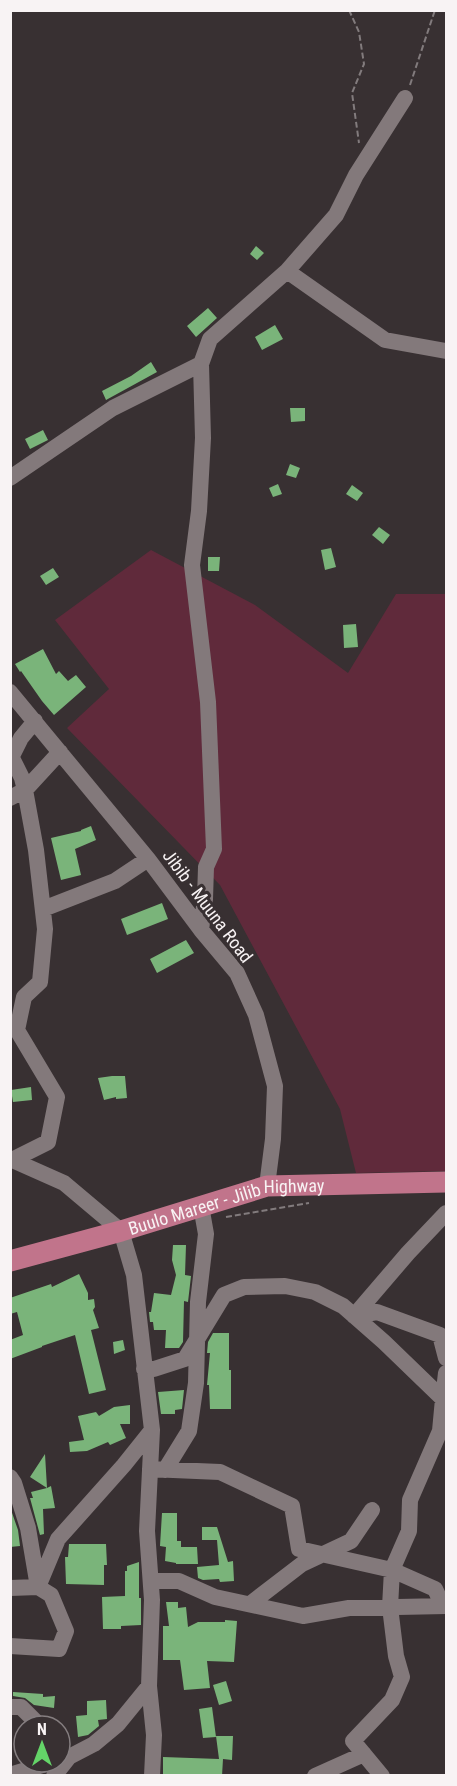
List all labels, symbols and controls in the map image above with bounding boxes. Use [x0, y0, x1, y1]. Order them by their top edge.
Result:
street label: Jibib - Muuna Road [159, 845, 257, 967]
street label: Buulo Mareer - Jilib Highway [126, 1174, 325, 1239]
north arrow [12, 1714, 72, 1774]
text: N [37, 1720, 47, 1739]

